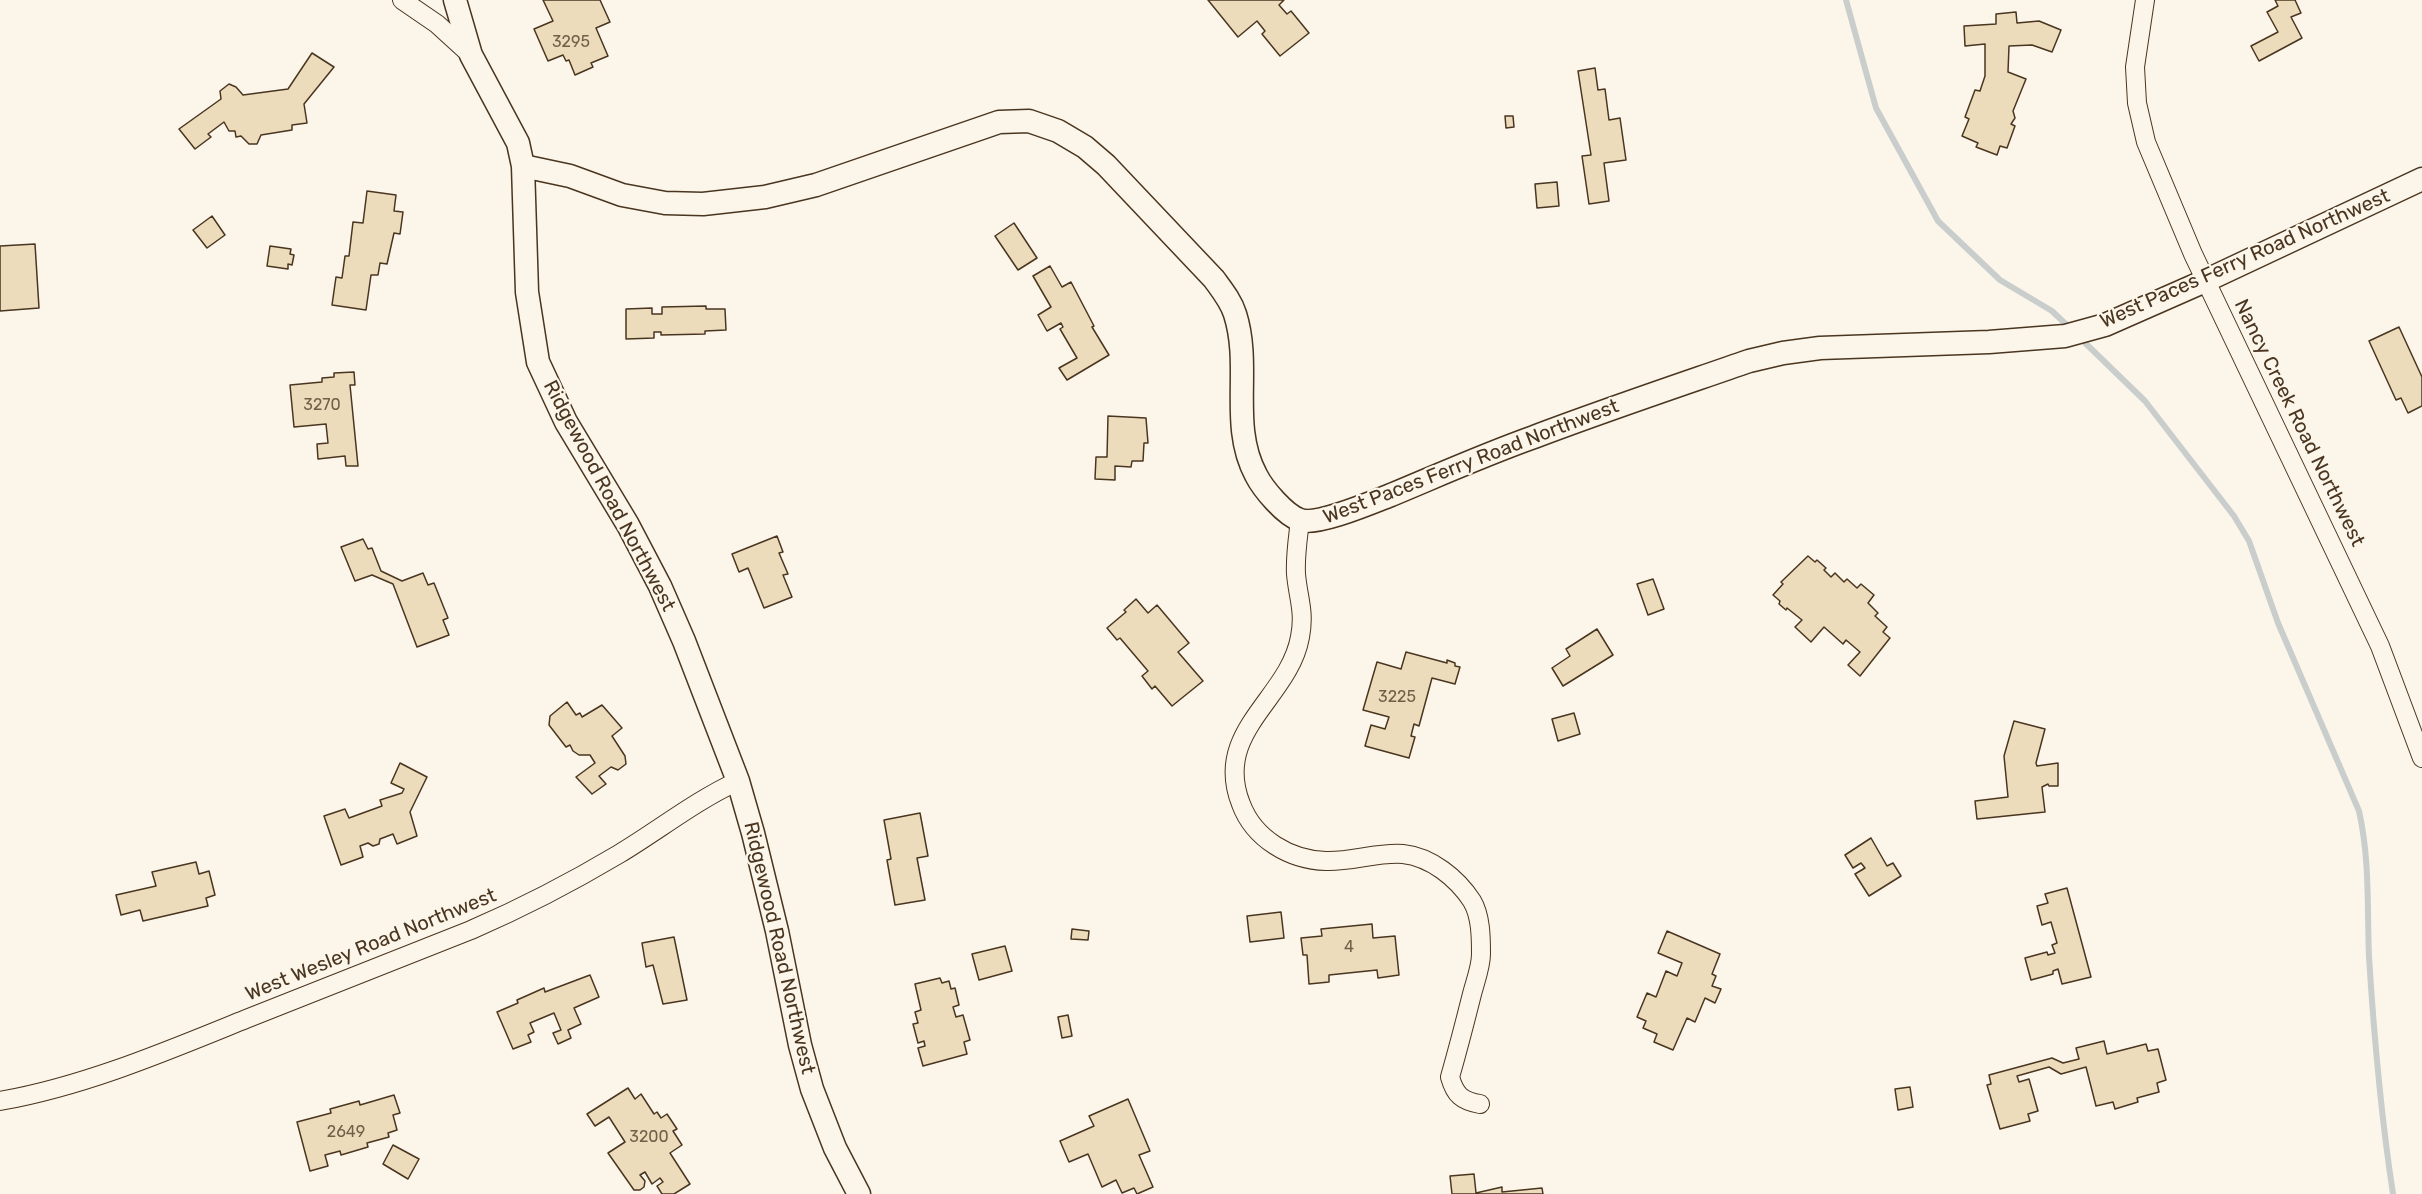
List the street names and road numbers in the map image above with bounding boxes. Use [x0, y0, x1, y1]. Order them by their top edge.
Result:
street label: West Paces Ferry Road Northwest [2096, 184, 2394, 334]
street label: Nancy Creek Road Northwest [2229, 295, 2369, 551]
street label: Ridgewood Road Northwest [538, 376, 680, 616]
street label: West Paces Ferry Road Northwest [1320, 394, 1622, 530]
street label: Ridgewood Road Northwest [738, 819, 820, 1077]
street label: West Wesley Road Northwest [242, 884, 500, 1006]

